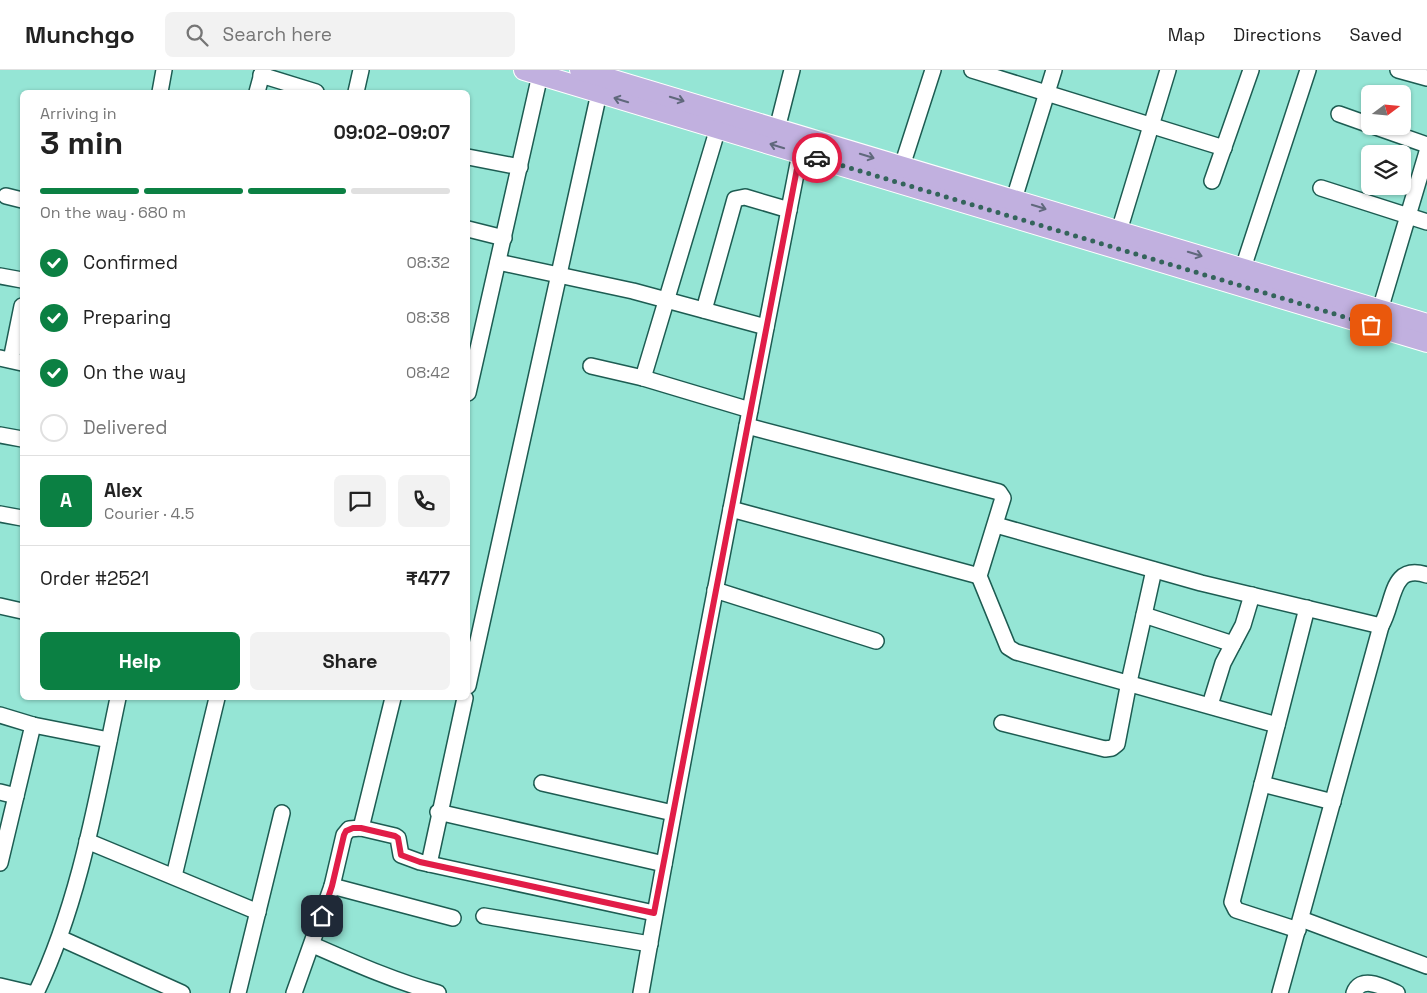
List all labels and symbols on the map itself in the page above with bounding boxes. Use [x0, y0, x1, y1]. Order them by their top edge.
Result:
north arrow [1361, 85, 1411, 135]
one-way arrow [614, 94, 630, 104]
one-way arrow [669, 95, 685, 105]
courier [792, 133, 842, 183]
one-way arrow [770, 141, 786, 151]
one-way arrow [858, 151, 874, 161]
one-way arrow [1031, 202, 1047, 212]
one-way arrow [1186, 249, 1202, 259]
pin [1350, 304, 1392, 346]
pin [301, 895, 343, 937]

